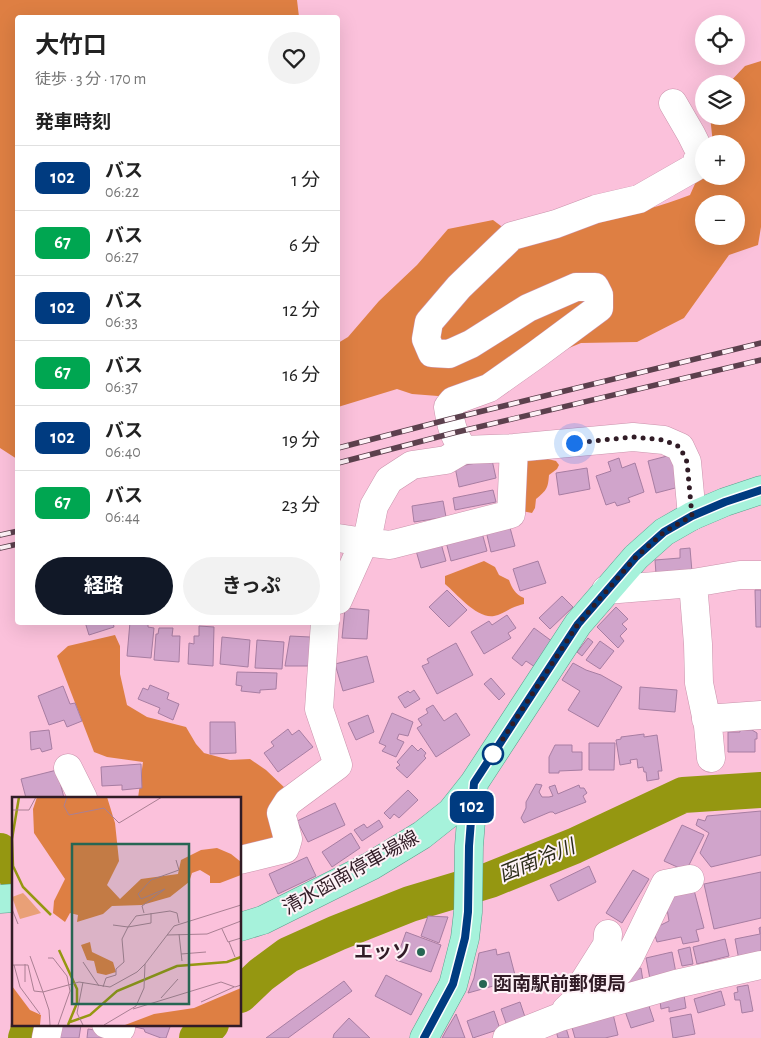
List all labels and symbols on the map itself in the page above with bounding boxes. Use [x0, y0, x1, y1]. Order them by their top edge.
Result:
your location [562, 431, 587, 456]
unlabelled marker [482, 743, 504, 765]
line badge: 102 [443, 791, 501, 823]
inset map [12, 797, 241, 1026]
street label: 清水函南停車場線 [279, 826, 422, 918]
water label: 函南冷川 [496, 835, 580, 885]
place label: エッソ [354, 943, 411, 962]
marker: エッソ [415, 946, 427, 958]
place label: 函南駅前郵便局 [493, 974, 626, 994]
marker: 函南駅前郵便局 [477, 978, 489, 990]

